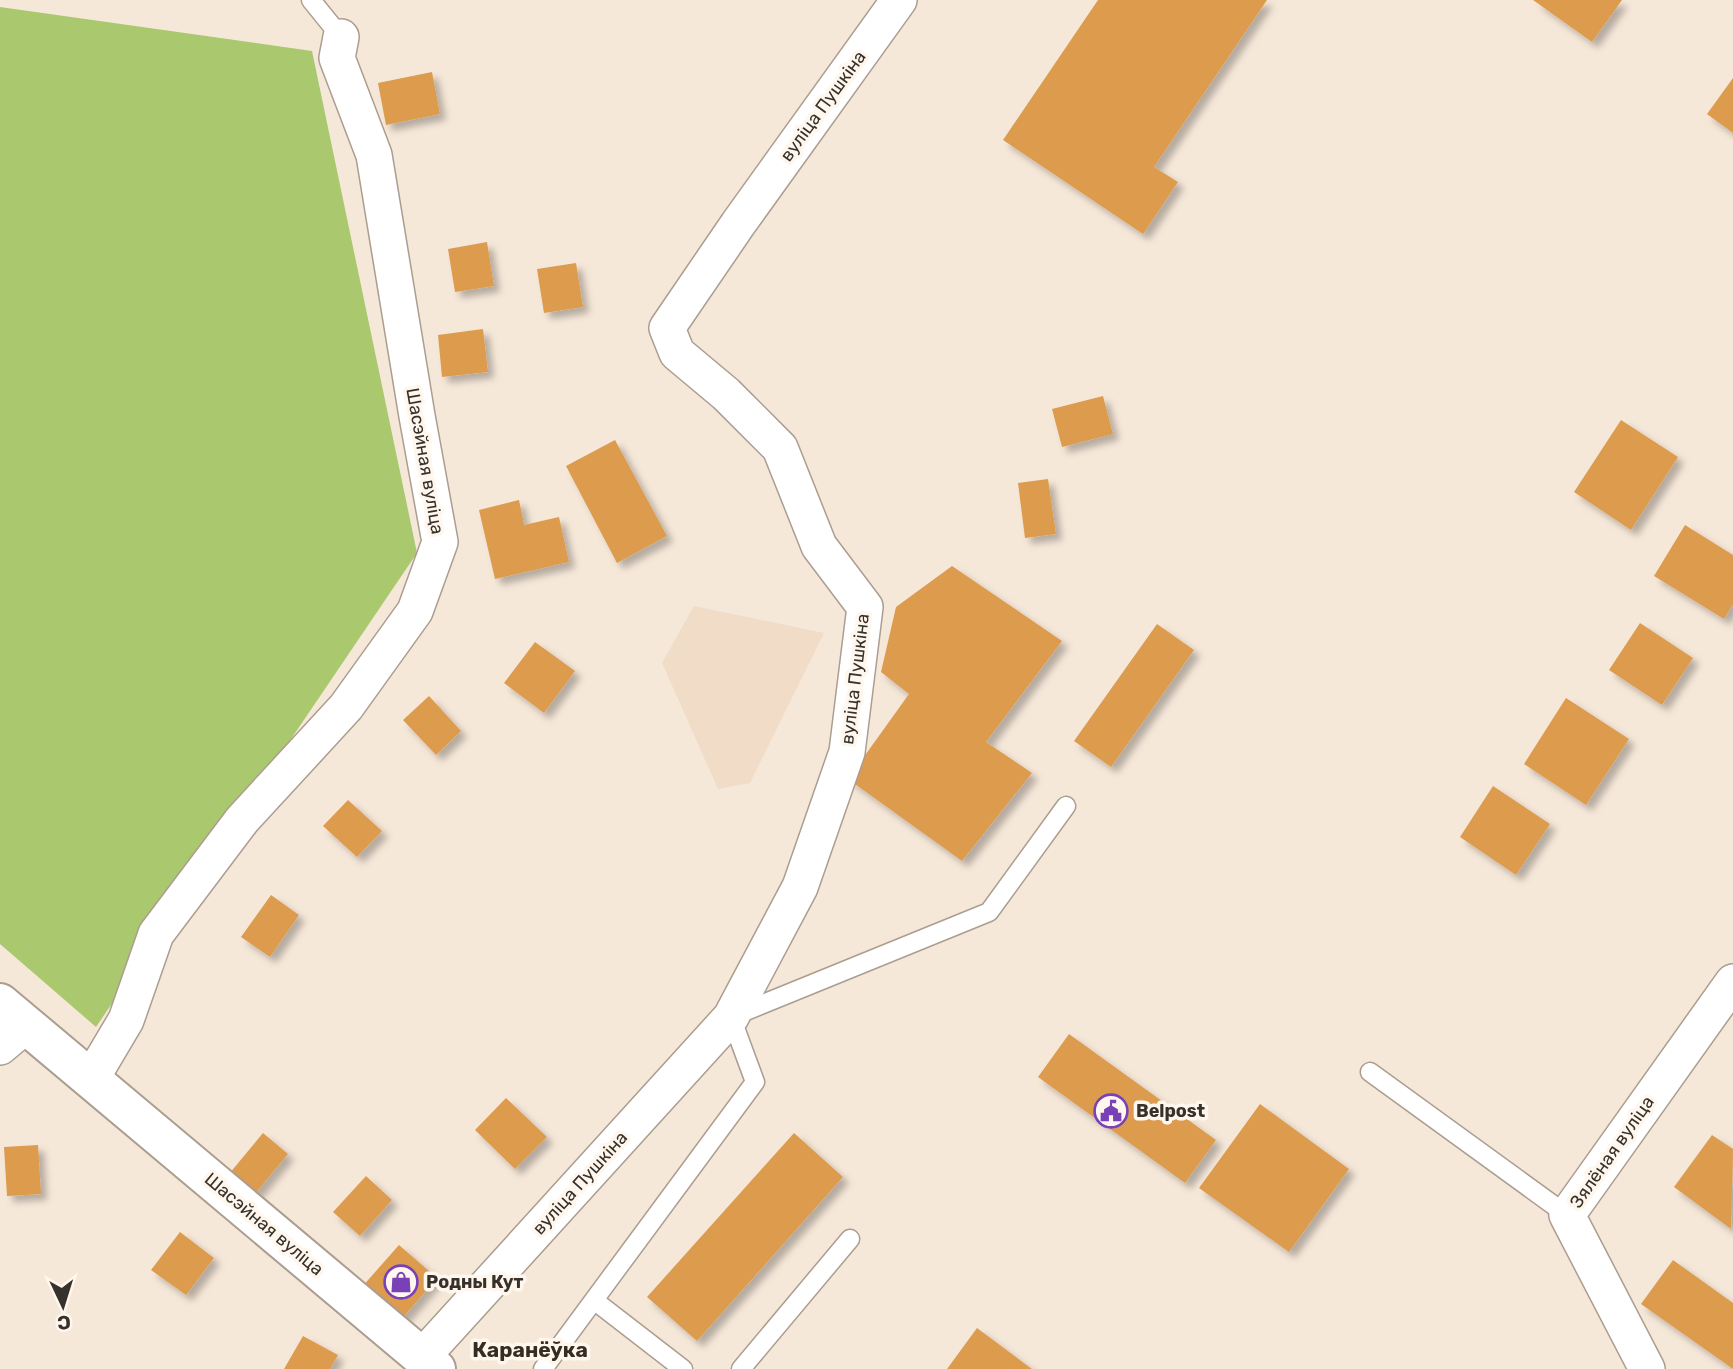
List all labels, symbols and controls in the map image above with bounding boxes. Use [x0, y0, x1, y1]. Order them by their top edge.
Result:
street label: вуліца Пушкіна [775, 46, 871, 166]
street label: Шасэйная вуліца [401, 386, 449, 536]
street label: вуліца Пушкіна [836, 612, 874, 746]
public building icon: Belpost [1092, 1092, 1130, 1130]
street label: Зялёная вуліца [1565, 1092, 1659, 1212]
place label: Belpost [1136, 1100, 1205, 1122]
street label: вуліца Пушкіна [528, 1127, 632, 1239]
street label: Шасэйная вуліца [200, 1168, 328, 1280]
shop icon: Родны Кут [382, 1263, 420, 1301]
north arrow [28, 1271, 98, 1341]
place label: Родны Кут [426, 1271, 523, 1293]
text: С [57, 1311, 72, 1334]
district label: Каранёўка [472, 1337, 588, 1362]

